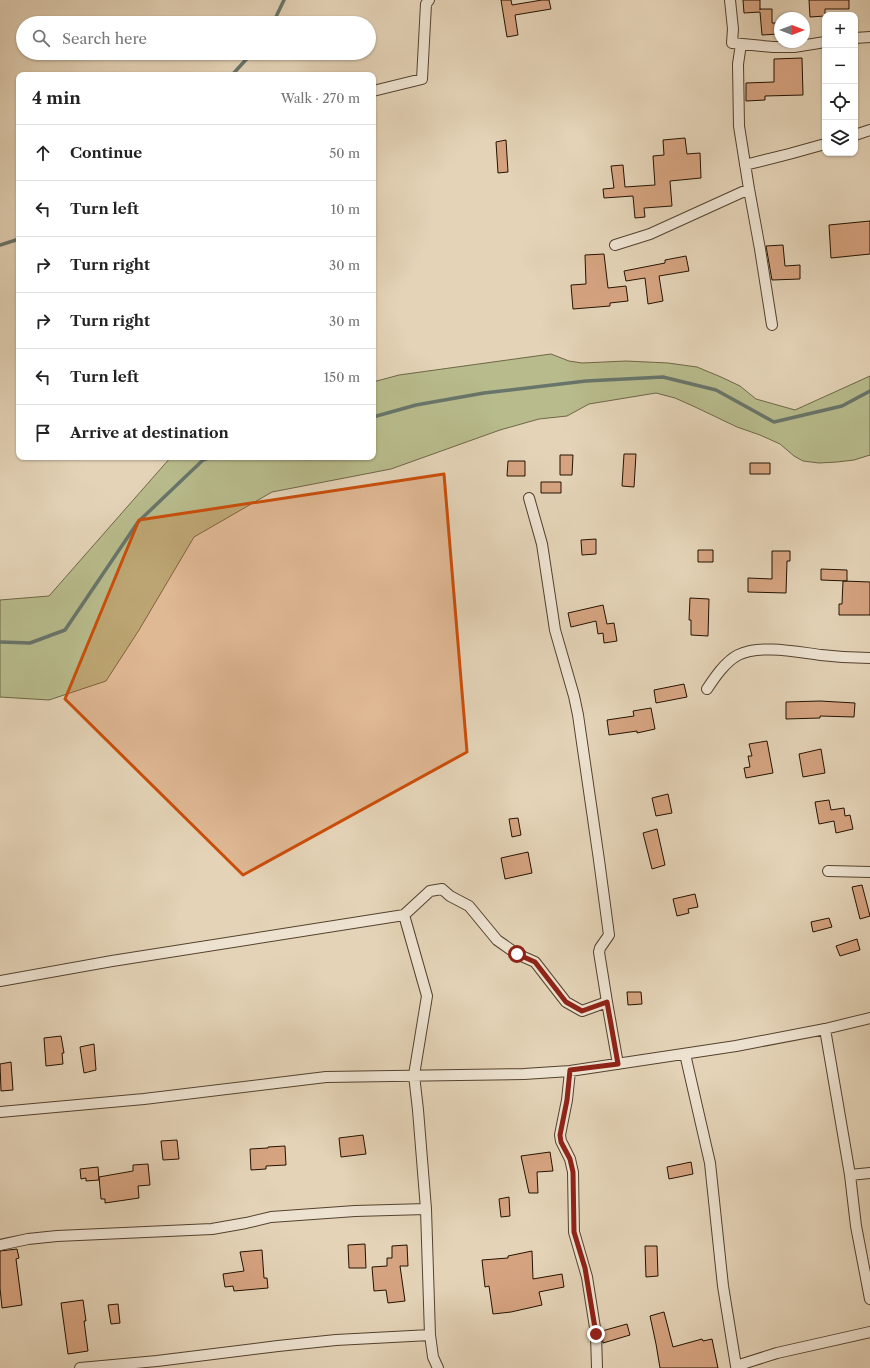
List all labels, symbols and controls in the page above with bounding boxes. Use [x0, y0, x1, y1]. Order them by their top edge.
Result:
north arrow [774, 12, 810, 48]
map controls [822, 12, 858, 156]
button: + [822, 12, 858, 48]
search box [16, 16, 376, 60]
icon: search [30, 27, 52, 49]
text: Search here [62, 29, 147, 48]
button: − [822, 48, 858, 84]
button: locate [822, 84, 858, 120]
text: 4 min [32, 88, 81, 108]
text: Walk · 270 m [281, 90, 360, 106]
button: layers [822, 120, 858, 156]
icon: ahead [32, 142, 54, 164]
text: Continue [70, 143, 142, 162]
text: 50 m [329, 145, 360, 161]
icon: left [32, 198, 54, 220]
text: Turn left [70, 199, 139, 218]
text: 10 m [331, 201, 360, 217]
icon: right [32, 254, 54, 276]
text: Turn right [70, 255, 150, 274]
text: 30 m [329, 257, 360, 273]
icon: right [32, 310, 54, 332]
text: Turn right [70, 311, 150, 330]
text: 30 m [329, 313, 360, 329]
icon: left [32, 366, 54, 388]
text: Turn left [70, 367, 139, 386]
text: 150 m [324, 369, 360, 385]
icon: arrive [32, 422, 54, 444]
text: Arrive at destination [70, 423, 229, 442]
route start [508, 945, 526, 963]
route end [587, 1325, 605, 1343]

